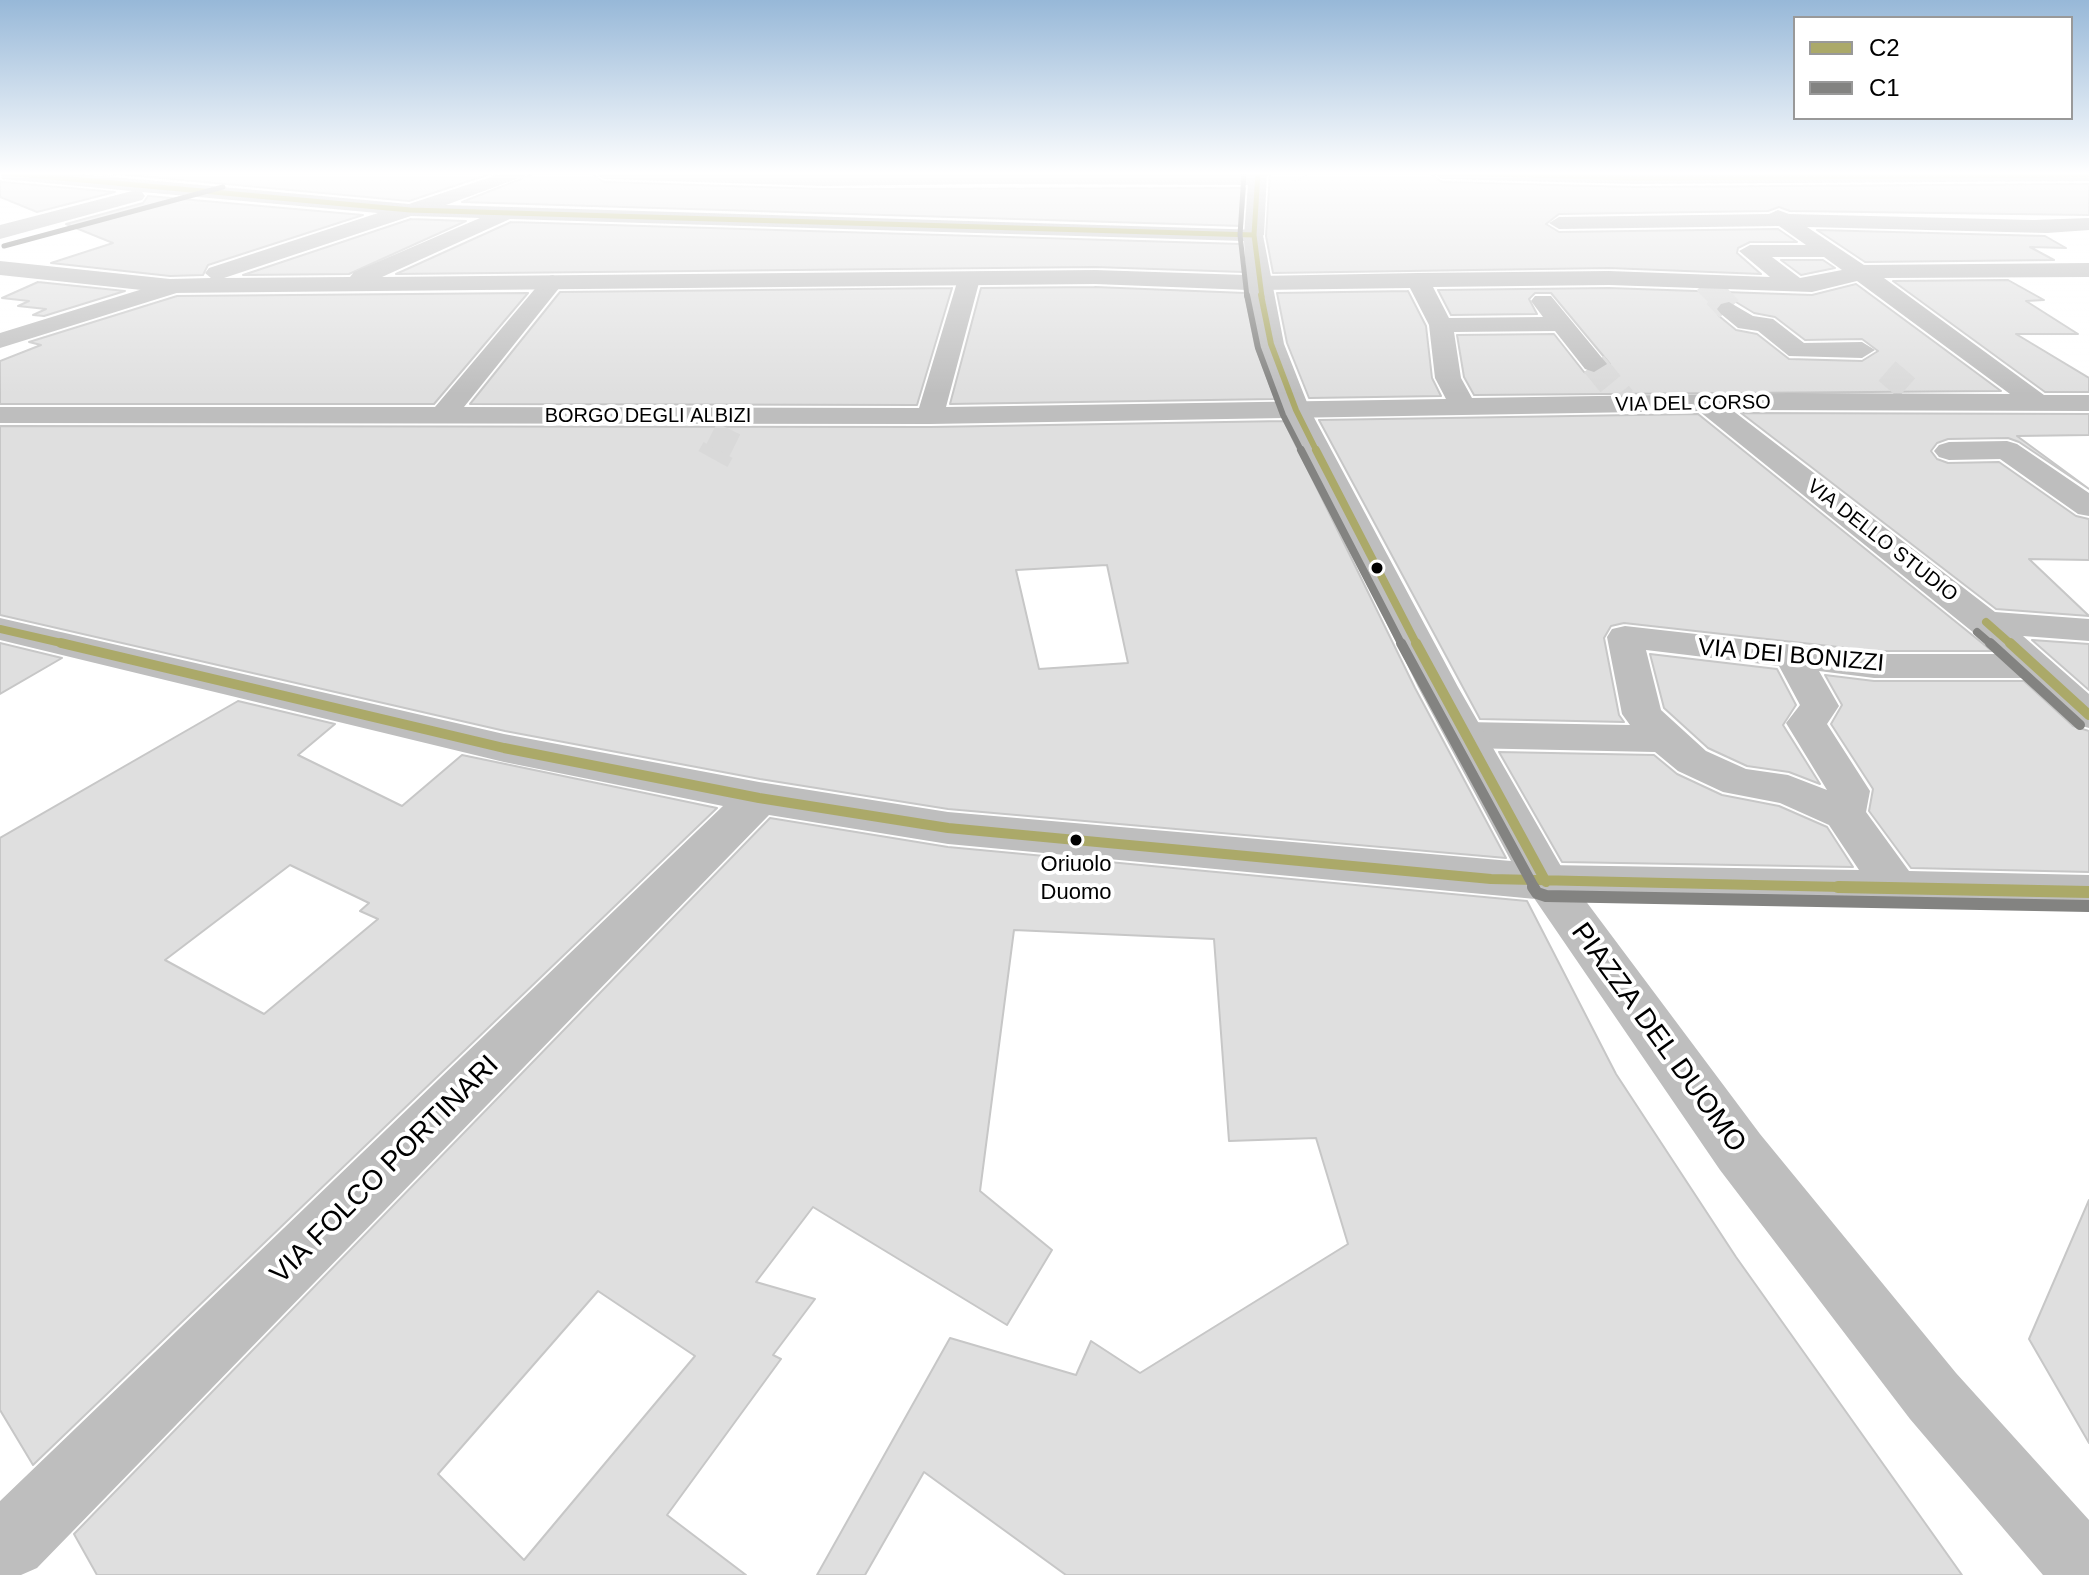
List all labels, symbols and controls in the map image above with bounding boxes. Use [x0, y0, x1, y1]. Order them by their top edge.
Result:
legend [1793, 16, 2073, 120]
text: C2 [1869, 34, 1900, 61]
text: C1 [1869, 74, 1900, 101]
street label: VIA DEL CORSO [1615, 391, 1771, 417]
street label: BORGO DEGLI ALBIZI [545, 404, 751, 428]
street label: VIA DELLO STUDIO [1802, 475, 1962, 607]
unlabelled marker [1369, 560, 1385, 576]
street label: VIA DEI BONIZZI [1697, 634, 1885, 678]
marker: Oriuolo Duomo [1068, 832, 1084, 848]
place label: Oriuolo Duomo [1041, 852, 1111, 904]
street label: PIAZZA DEL DUOMO [1563, 917, 1753, 1159]
street label: VIA FOLCO PORTINARI [264, 1049, 506, 1291]

